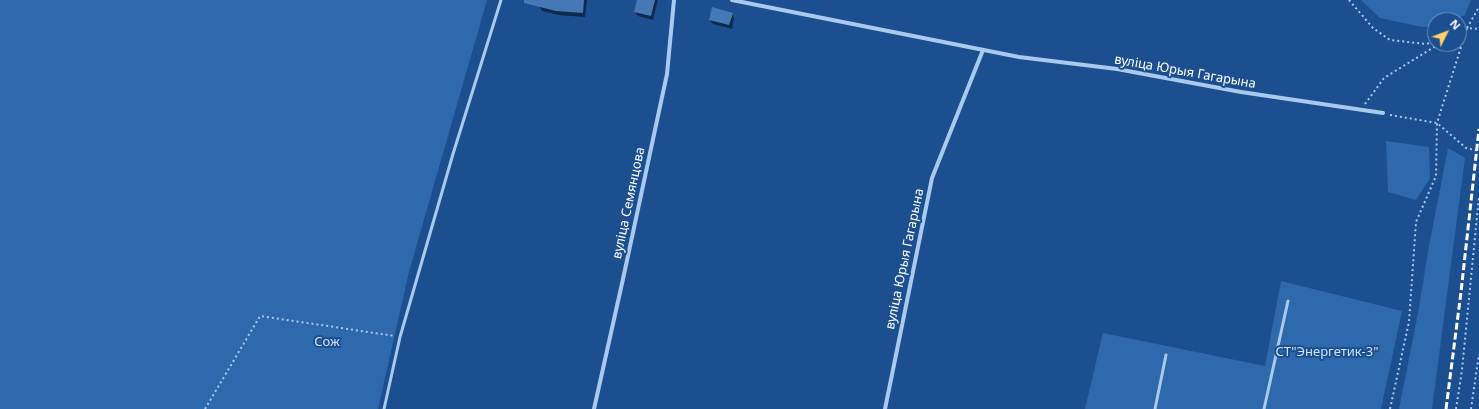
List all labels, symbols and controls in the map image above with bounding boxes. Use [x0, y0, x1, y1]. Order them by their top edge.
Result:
north arrow [1427, 12, 1467, 52]
text: N [1447, 16, 1464, 33]
street label: вуліца Юрыя Гагарына [1113, 52, 1257, 92]
street label: вуліца Семянцова [610, 146, 648, 260]
street label: вуліца Юрыя Гагарына [882, 187, 928, 331]
park label: Сож [314, 334, 340, 350]
park label: СТ"Энергетик-3" [1276, 344, 1378, 360]

